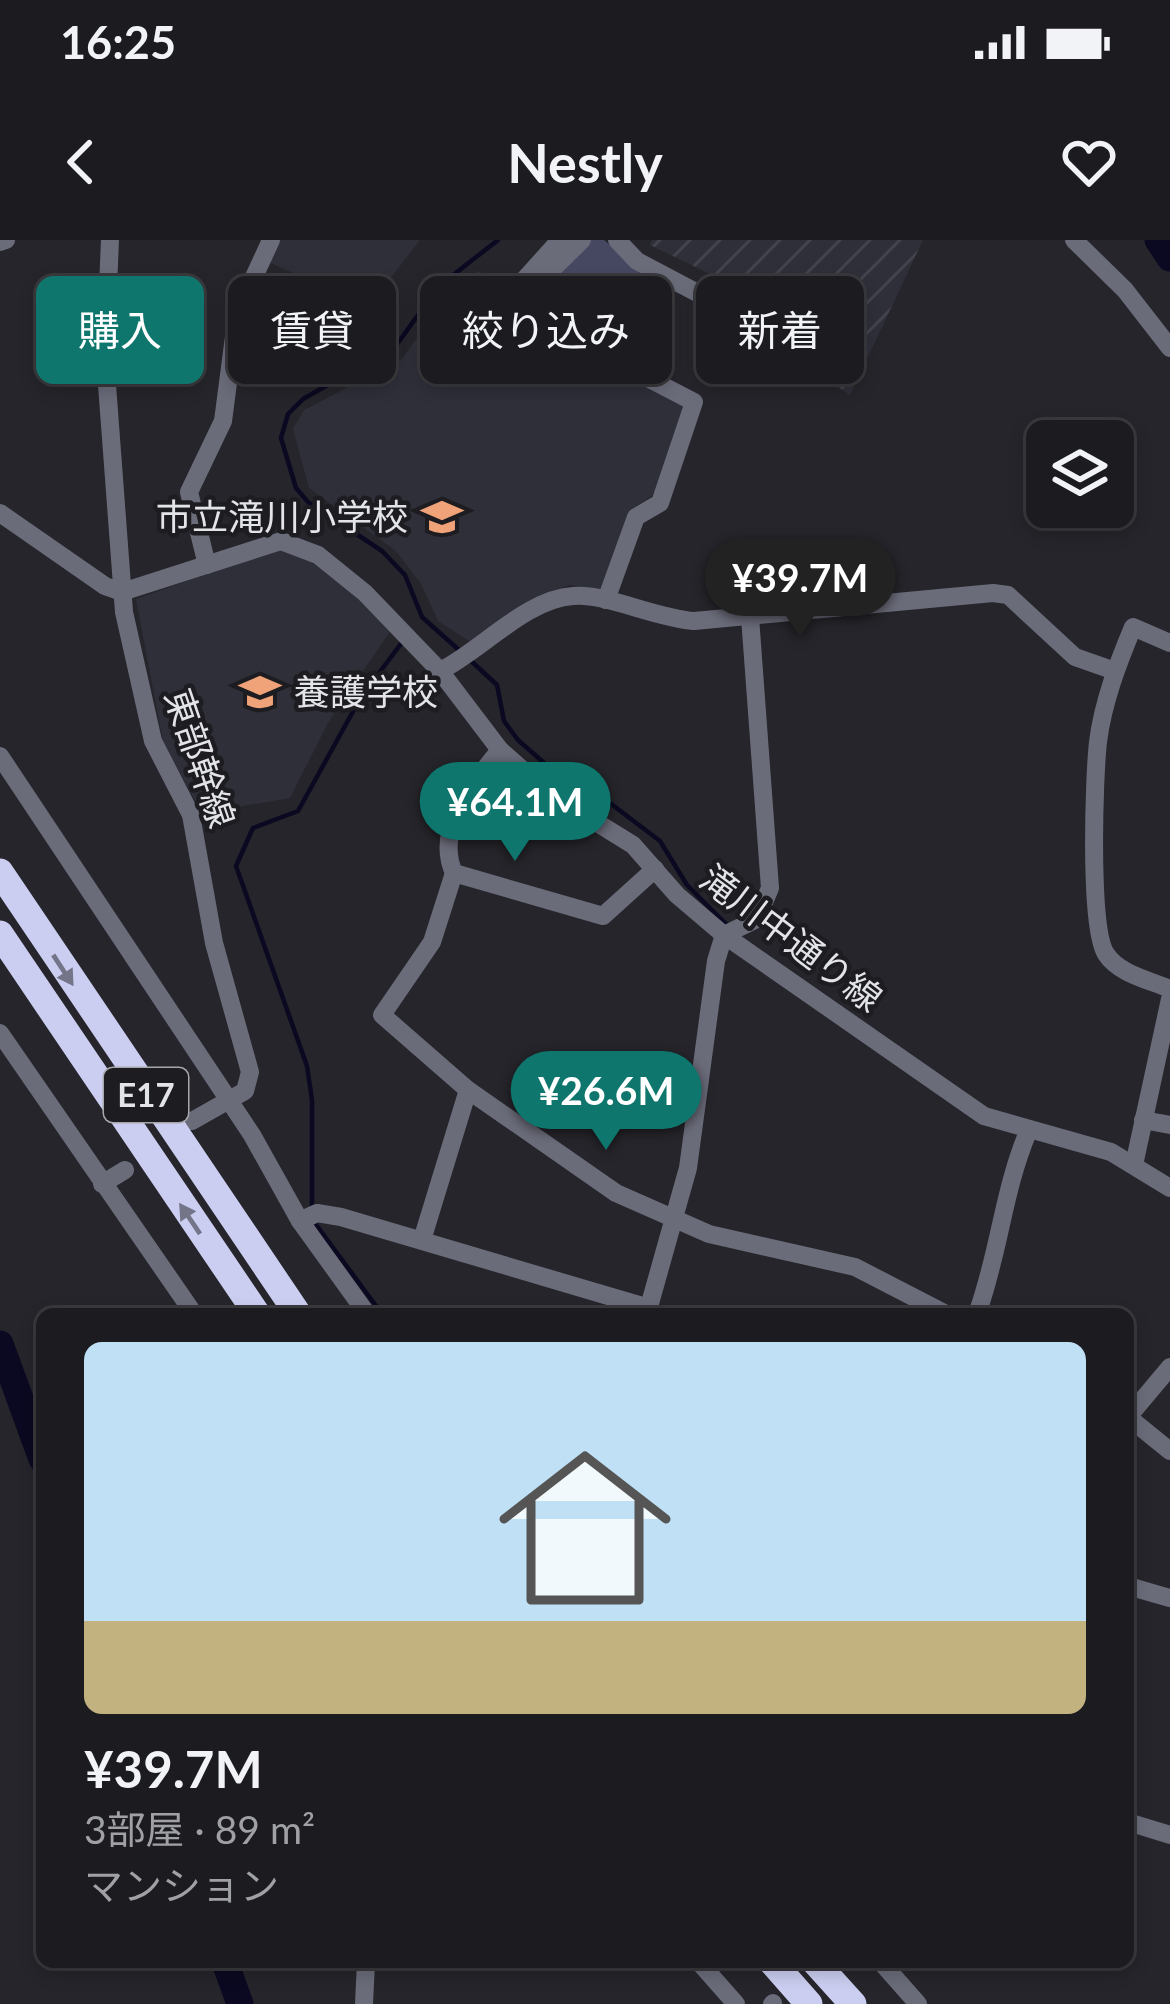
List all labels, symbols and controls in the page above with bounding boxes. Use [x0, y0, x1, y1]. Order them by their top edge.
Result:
text: 16:25 [60, 15, 176, 69]
icon: back [48, 129, 114, 195]
icon: heart [1056, 129, 1122, 195]
text: Nestly [507, 130, 663, 195]
chip: 購入 [36, 276, 204, 384]
chip: 賃貸 [228, 276, 396, 384]
chip: 絞り込み [420, 276, 672, 384]
chip: 新着 [696, 276, 864, 384]
map controls [1026, 420, 1134, 528]
button: layers [1026, 420, 1134, 528]
place label: 市立滝川小学校 [156, 494, 408, 538]
school or university icon: 市立滝川小学校 [419, 494, 465, 540]
pin: ¥39.7M [702, 538, 898, 640]
text: ¥39.7M [732, 554, 868, 600]
school or university icon: 養護学校 [237, 669, 283, 715]
place label: 養護学校 [294, 669, 438, 713]
street label: 東部幹線 [157, 682, 245, 833]
pin: ¥64.1M [417, 762, 613, 864]
text: ¥64.1M [447, 778, 583, 824]
street label: 滝川中通り線 [692, 855, 891, 1020]
one-way arrow [52, 954, 74, 987]
pin: ¥26.6M [508, 1051, 704, 1153]
text: ¥26.6M [538, 1067, 674, 1113]
road number: E17 [104, 1068, 188, 1122]
one-way arrow [179, 1202, 202, 1235]
icon: home [477, 1420, 693, 1636]
text: ¥39.7M [84, 1738, 263, 1799]
text: 3部屋 · 89 m² [84, 1806, 315, 1852]
text: マンション [84, 1862, 279, 1908]

